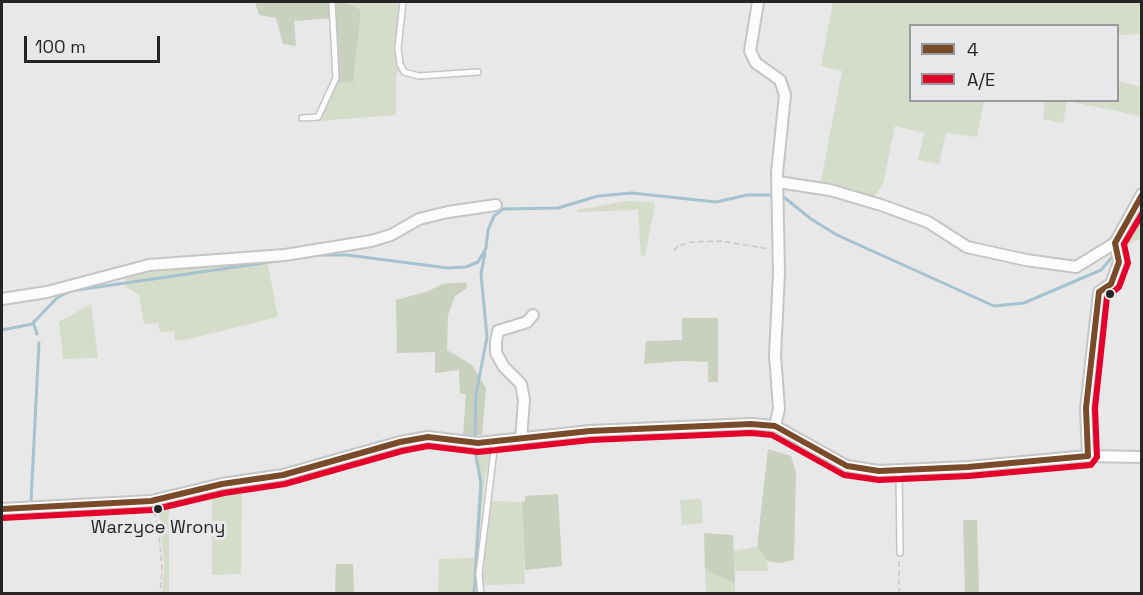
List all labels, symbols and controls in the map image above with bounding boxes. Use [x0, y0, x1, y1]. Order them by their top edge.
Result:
scale bar [27, 24, 164, 62]
legend [909, 24, 1119, 102]
text: 100 m [35, 35, 86, 58]
text: 4 [967, 38, 978, 61]
text: A/E [967, 68, 995, 91]
unlabelled marker [1104, 288, 1116, 300]
marker: Warzyce Wrony [152, 503, 164, 515]
place label: Warzyce Wrony [91, 517, 225, 539]

